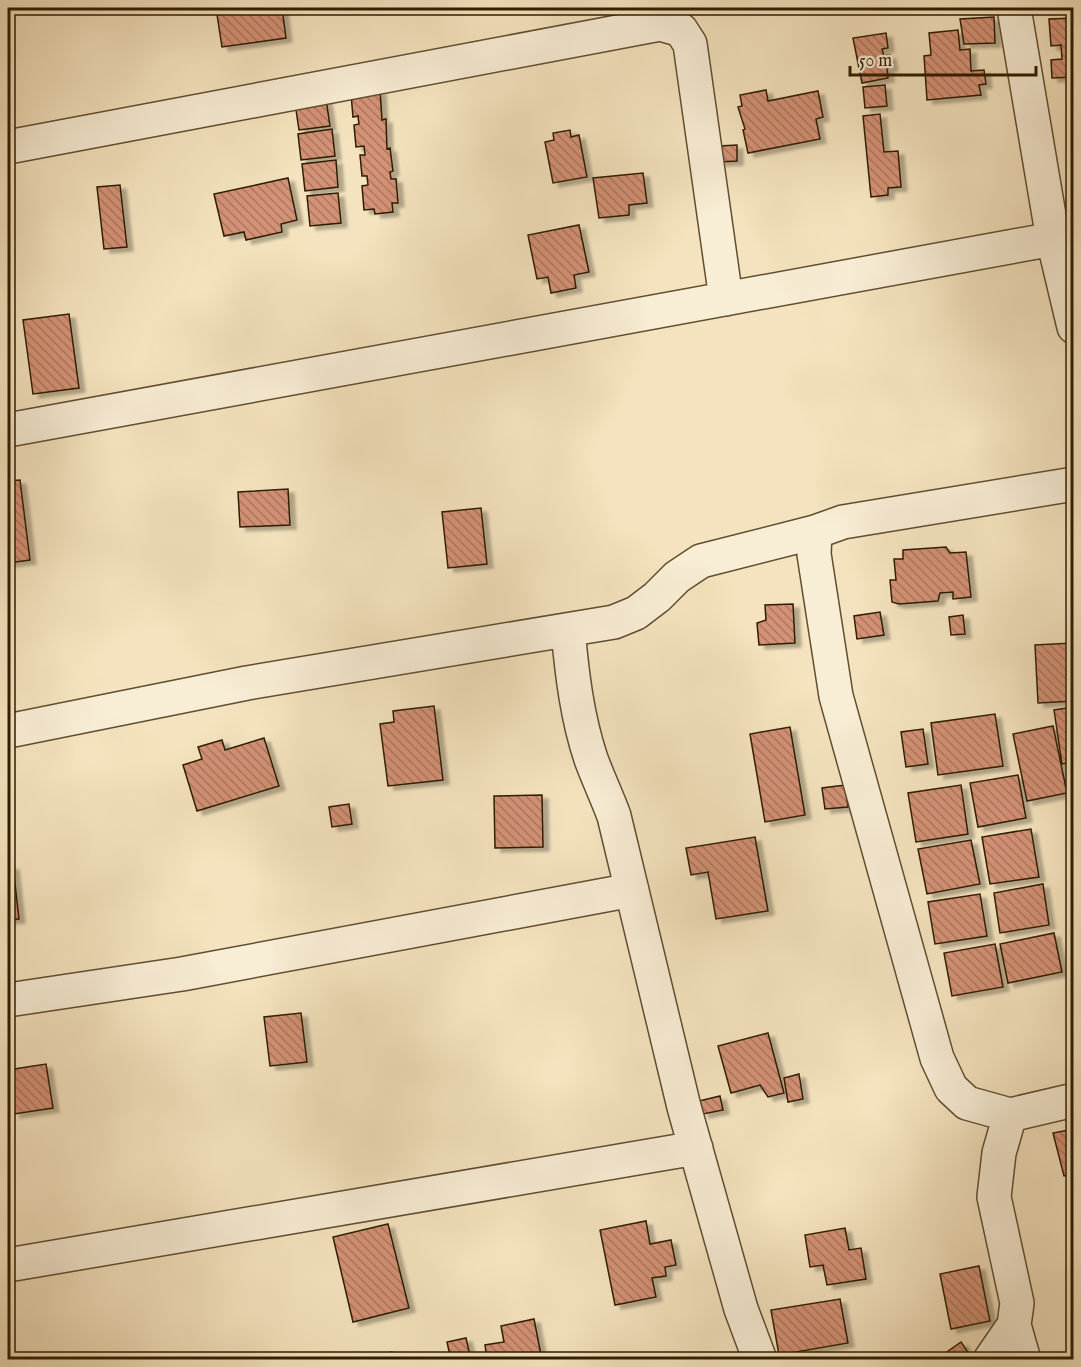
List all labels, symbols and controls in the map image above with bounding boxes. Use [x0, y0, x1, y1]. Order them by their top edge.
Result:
scale bar [850, 39, 1036, 77]
text: 50 m [859, 50, 892, 73]

